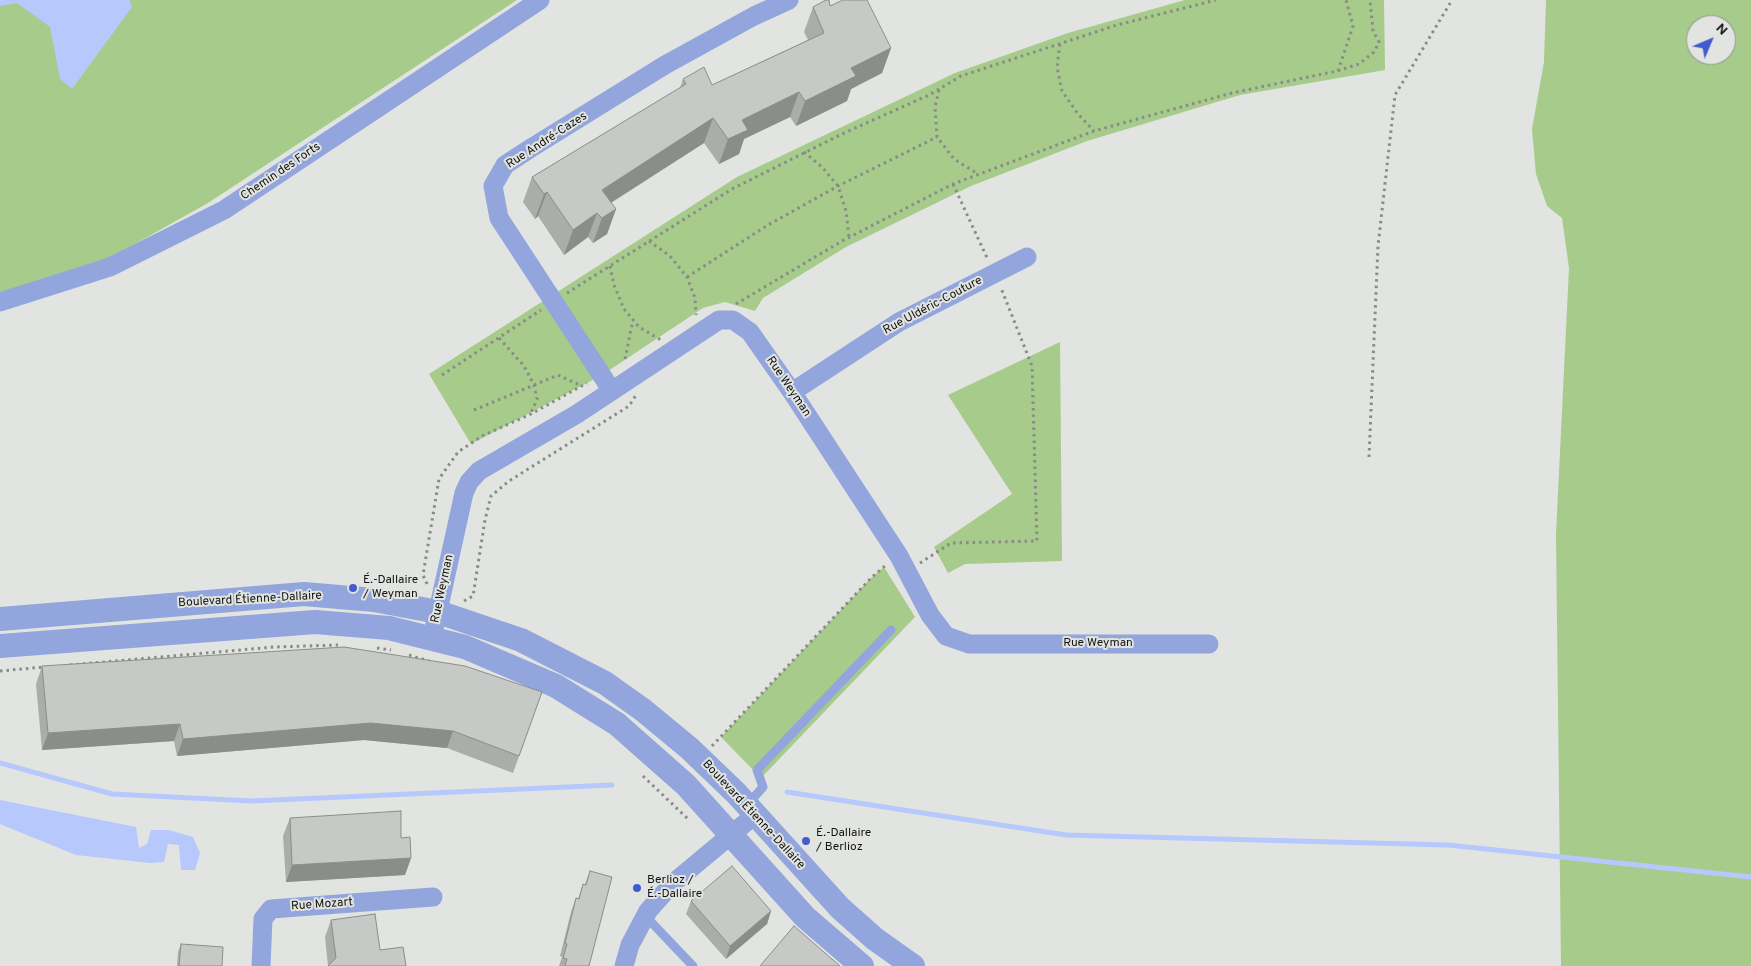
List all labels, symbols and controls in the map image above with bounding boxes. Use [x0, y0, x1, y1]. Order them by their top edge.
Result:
north arrow [1686, 15, 1736, 65]
text: N [1712, 20, 1731, 39]
street label: Rue André-Cazes [504, 110, 590, 172]
street label: Chemin des Forts [238, 140, 324, 204]
street label: Rue Uldéric-Couture [881, 274, 985, 338]
street label: Rue Weyman [763, 354, 813, 420]
street label: Rue Weyman [429, 553, 457, 625]
place label: É.-Dallaire / Weyman [363, 574, 418, 602]
marker: É.-Dallaire / Weyman [347, 582, 359, 594]
street label: Boulevard Étienne-Dallaire [178, 589, 322, 611]
street label: Rue Weyman [1063, 637, 1133, 651]
street label: Boulevard Étienne-Dallaire [699, 757, 807, 873]
place label: É.-Dallaire / Berlioz [816, 827, 871, 855]
marker: É.-Dallaire / Berlioz [800, 835, 812, 847]
place label: Berlioz / É.-Dallaire [647, 874, 702, 902]
marker: Berlioz / É.-Dallaire [631, 882, 643, 894]
street label: Rue Mozart [291, 896, 353, 914]

